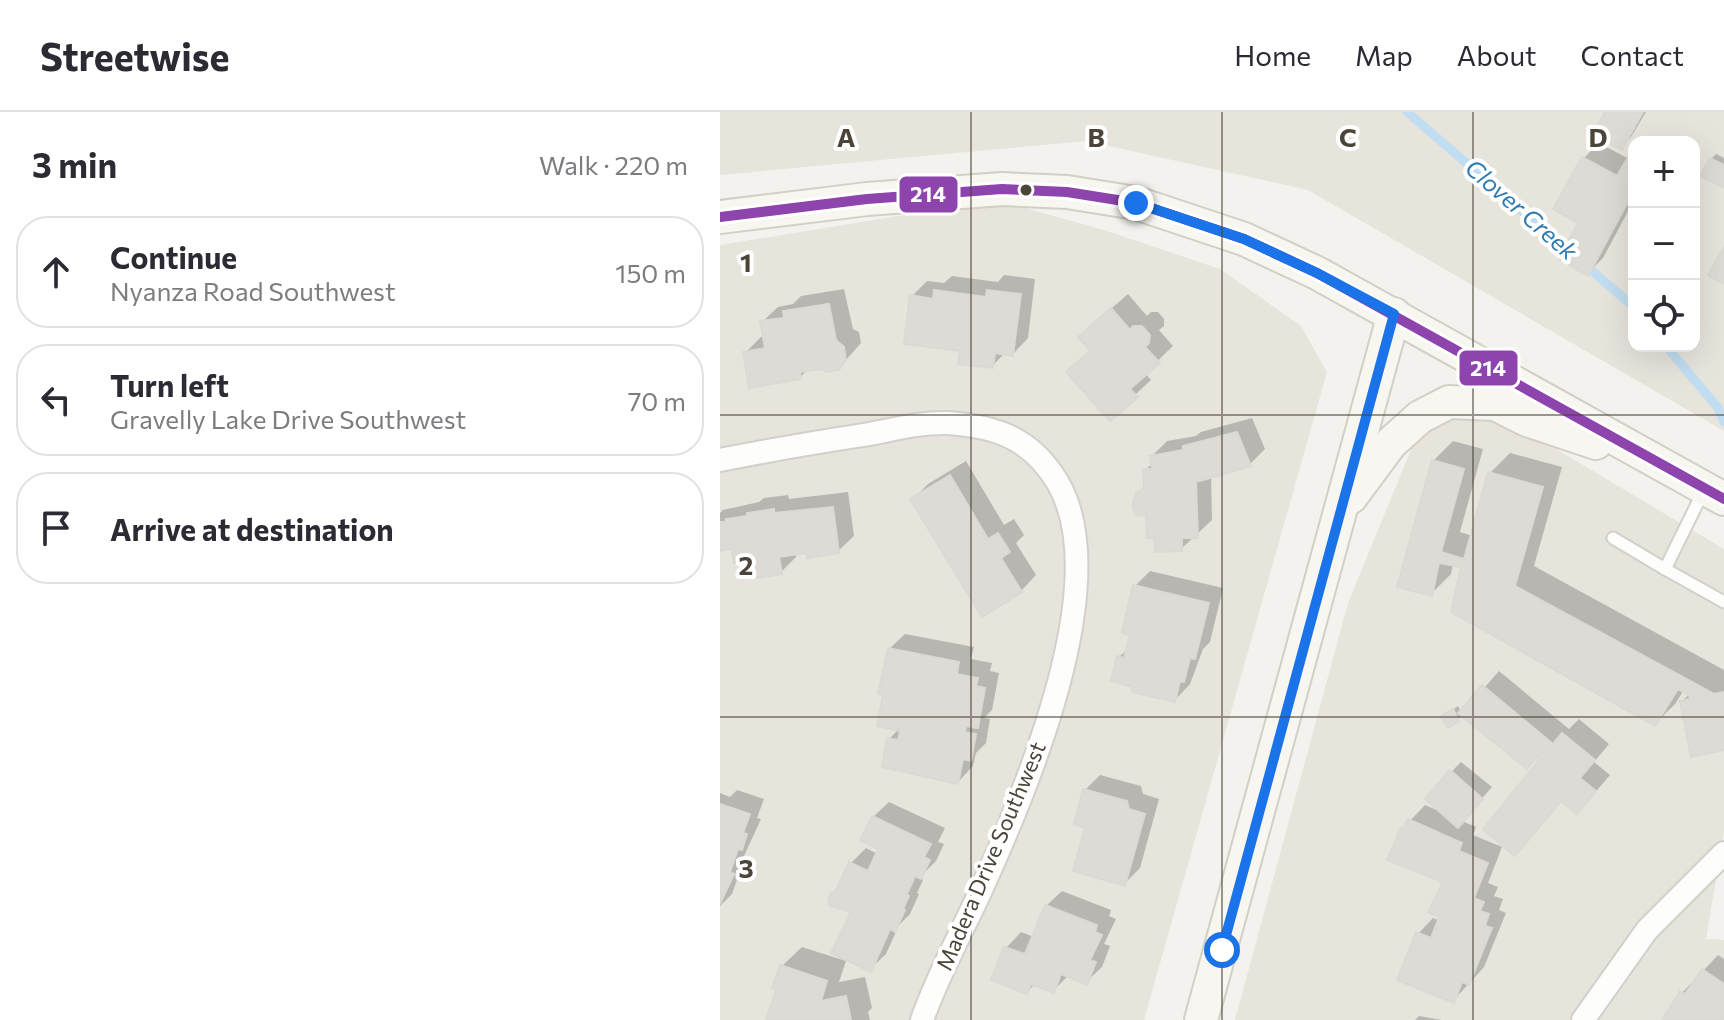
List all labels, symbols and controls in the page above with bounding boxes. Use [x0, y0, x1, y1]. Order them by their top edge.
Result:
text: Streetwise [40, 32, 229, 79]
text: Home [1234, 38, 1311, 72]
text: Map [1355, 38, 1413, 72]
text: About [1457, 38, 1537, 72]
text: Contact [1581, 38, 1684, 72]
text: A [837, 121, 856, 152]
text: B [1087, 121, 1105, 152]
text: C [1339, 121, 1357, 152]
text: D [1588, 121, 1608, 152]
map controls [1628, 136, 1700, 352]
button: + [1628, 136, 1700, 208]
text: 3 min [32, 143, 117, 185]
text: Walk · 220 m [539, 149, 688, 180]
water label: Clover Creek [1460, 152, 1585, 266]
line badge: 214 [898, 175, 959, 214]
text: 214 [910, 180, 946, 207]
unlabelled marker [1018, 182, 1034, 198]
route end [1118, 185, 1154, 221]
button: − [1628, 208, 1700, 280]
text: Continue [110, 238, 237, 275]
text: 1 [740, 246, 752, 277]
icon: ahead [34, 250, 78, 294]
text: 150 m [615, 257, 686, 288]
text: Nyanza Road Southwest [110, 275, 396, 306]
button: locate [1628, 280, 1700, 352]
line badge: 214 [1458, 349, 1519, 387]
text: 214 [1470, 354, 1506, 381]
text: Turn left [110, 366, 229, 403]
icon: left [34, 378, 78, 422]
text: 70 m [628, 385, 686, 416]
text: Gravelly Lake Drive Southwest [110, 403, 466, 434]
icon: arrive [34, 506, 78, 550]
text: Arrive at destination [110, 510, 394, 547]
text: 2 [739, 549, 753, 580]
street label: Madera Drive Southwest [930, 737, 1051, 974]
text: 3 [738, 852, 754, 883]
route start [1204, 932, 1240, 968]

